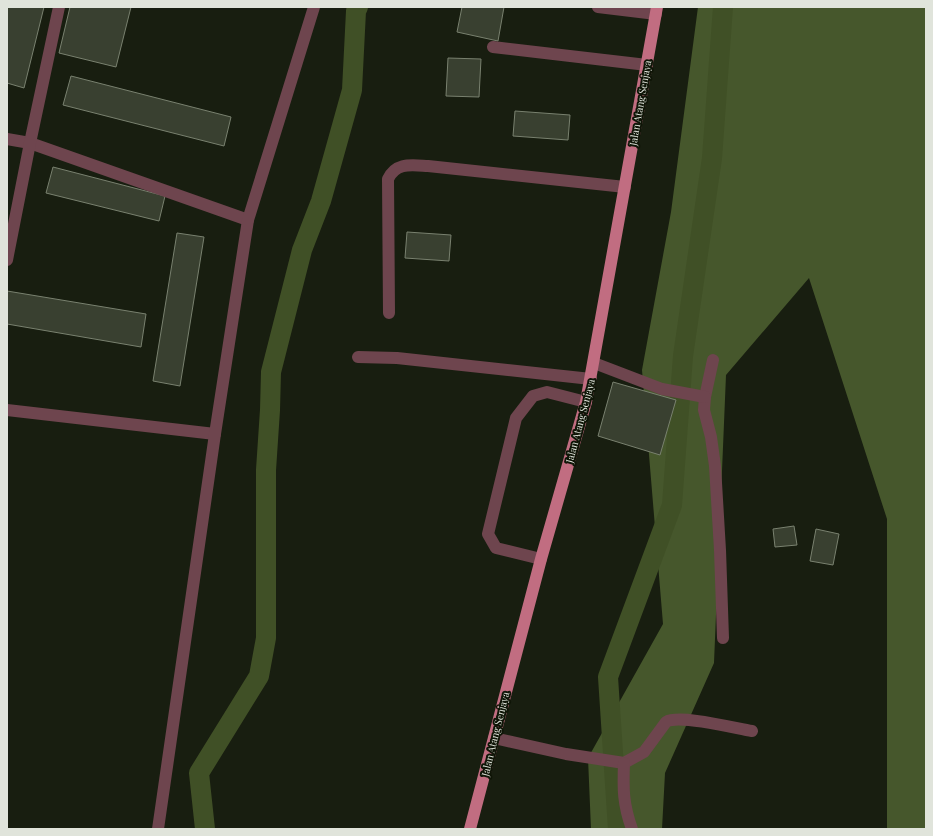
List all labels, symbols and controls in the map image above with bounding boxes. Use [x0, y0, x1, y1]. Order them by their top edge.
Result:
street label: Jalan Atang Senjaya [625, 59, 654, 148]
street label: Jalan Atang Senjaya [562, 377, 598, 466]
street label: Jalan Atang Senjaya [478, 690, 512, 779]

